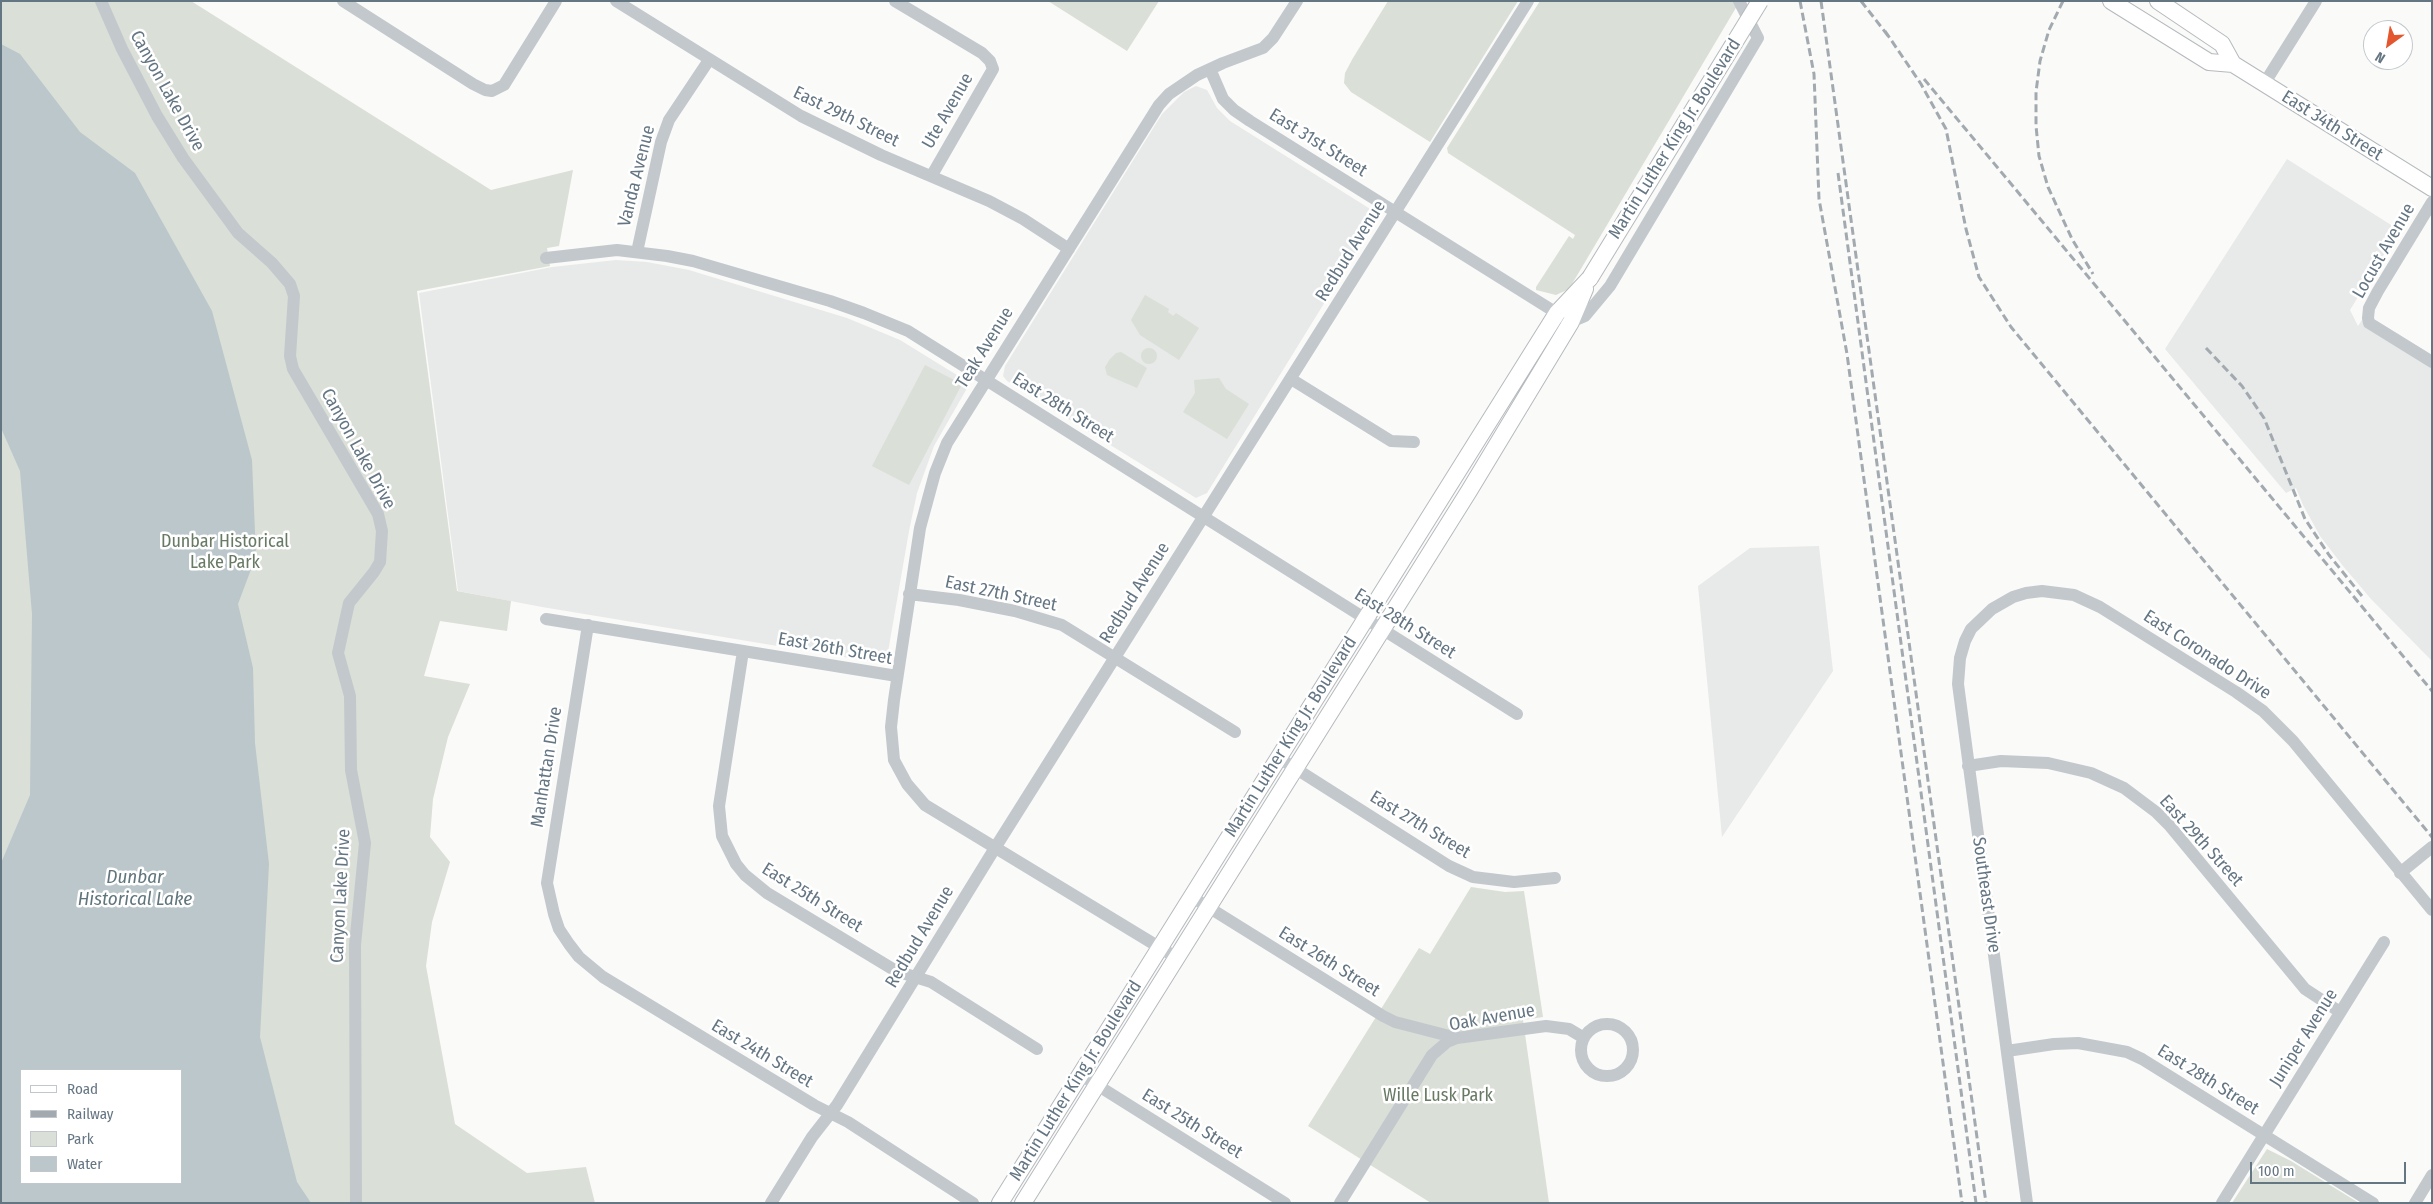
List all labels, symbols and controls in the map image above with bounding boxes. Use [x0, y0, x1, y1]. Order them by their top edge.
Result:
north arrow [2363, 20, 2413, 70]
street label: Canyon Lake Drive [125, 27, 209, 155]
street label: Martin Luther King Jr. Boulevard [1604, 35, 1746, 243]
text: N [2372, 48, 2388, 67]
street label: Ute Avenue [918, 69, 978, 153]
street label: East 29th Street [790, 82, 902, 152]
street label: East 34th Street [2277, 86, 2387, 166]
street label: East 31st Street [1265, 104, 1371, 182]
street label: Vanda Avenue [614, 123, 660, 229]
street label: Redbud Avenue [1311, 196, 1391, 306]
street label: Locust Avenue [2348, 200, 2420, 302]
street label: Teak Avenue [952, 303, 1018, 393]
street label: East 28th Street [1008, 368, 1118, 448]
street label: Canyon Lake Drive [316, 385, 400, 513]
park label: Dunbar Historical Lake Park [161, 531, 289, 574]
street label: Redbud Avenue [1095, 538, 1175, 648]
street label: East 27th Street [943, 572, 1059, 616]
street label: East 28th Street [1350, 584, 1460, 664]
street label: East Coronado Drive [2139, 606, 2275, 704]
street label: East 26th Street [776, 628, 894, 670]
street label: Martin Luther King Jr. Boulevard [1220, 633, 1362, 841]
street label: Manhattan Drive [527, 705, 567, 829]
street label: East 27th Street [1366, 786, 1474, 864]
street label: East 29th Street [2154, 791, 2248, 891]
street label: Canyon Lake Drive [327, 828, 355, 964]
street label: Southeast Drive [1967, 836, 2005, 954]
street label: East 25th Street [758, 858, 866, 938]
water label: Dunbar Historical Lake [78, 867, 192, 911]
street label: Redbud Avenue [881, 882, 959, 992]
street label: East 26th Street [1274, 922, 1384, 1002]
street label: Martin Luther King Jr. Boulevard [1005, 977, 1147, 1185]
street label: Juniper Avenue [2265, 985, 2343, 1091]
street label: Oak Avenue [1447, 1000, 1537, 1036]
street label: East 24th Street [707, 1015, 817, 1093]
street label: East 28th Street [2153, 1040, 2263, 1120]
legend [20, 1069, 182, 1184]
text: Road [67, 1080, 98, 1098]
street label: East 25th Street [1138, 1084, 1246, 1164]
park label: Wille Lusk Park [1383, 1085, 1493, 1107]
text: Railway [67, 1105, 114, 1123]
text: Park [67, 1130, 94, 1148]
scale bar [2253, 1152, 2409, 1184]
text: Water [67, 1155, 102, 1173]
text: 100 m [2258, 1162, 2295, 1180]

